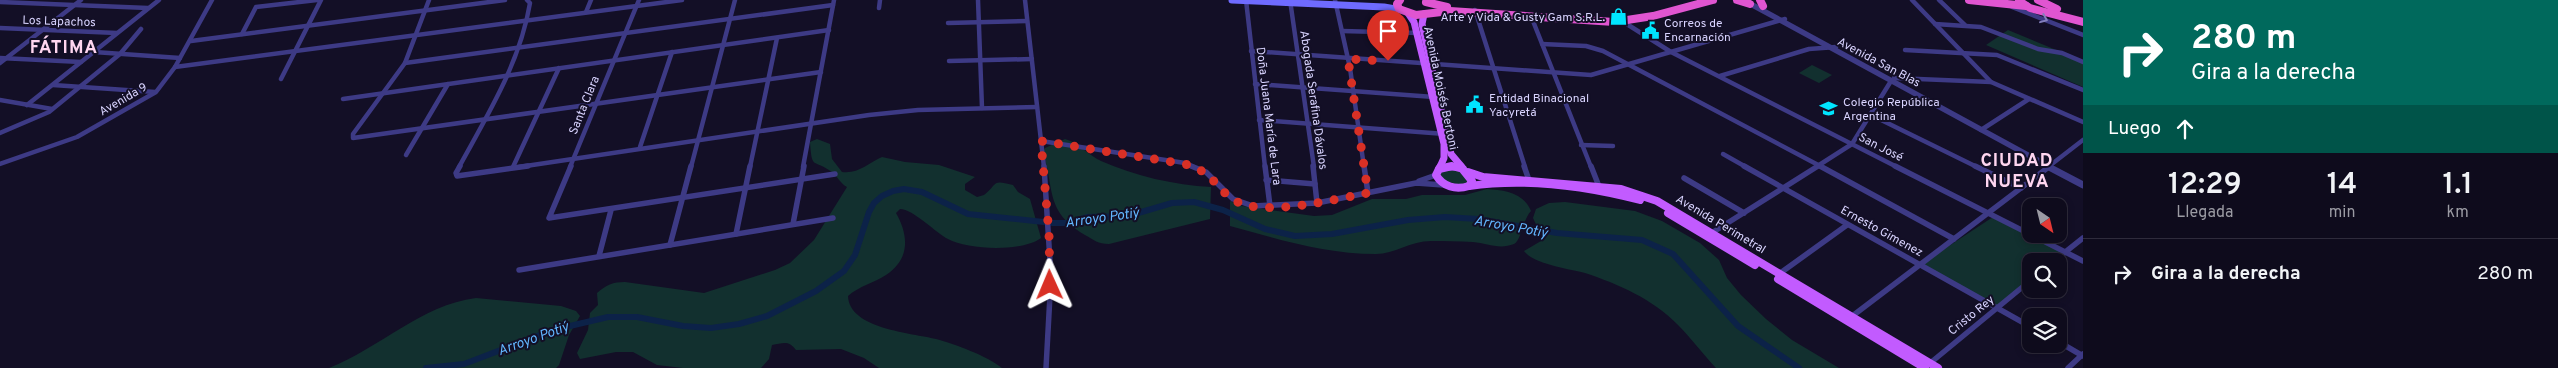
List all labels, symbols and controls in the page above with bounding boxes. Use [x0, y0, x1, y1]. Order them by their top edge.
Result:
shop icon: Arte y Vida & Gusty Gam S.R.L. [1609, 7, 1629, 27]
pin [1367, 10, 1409, 61]
place label: Arte y Vida & Gusty Gam S.R.L. [1441, 10, 1605, 26]
street label: Los Lapachos [22, 13, 96, 31]
one-way arrow [2039, 13, 2048, 23]
place label: Correos de Encarnación [1664, 16, 1731, 46]
icon: arrive [1374, 17, 1402, 45]
text: 280 m [2191, 17, 2296, 61]
public building icon: Correos de Encarnación [1640, 20, 1660, 40]
icon: right [2108, 20, 2173, 85]
street label: Avenida Moisés Bertoni [1419, 25, 1461, 151]
street label: Abogada Serafina Dávalos [1295, 30, 1331, 171]
street label: Avenida San Blas [1834, 34, 1923, 92]
district label: FÁTIMA [30, 35, 98, 60]
street label: Doña Juana María de Lara [1252, 46, 1284, 186]
text: Gira a la derecha [2191, 60, 2356, 87]
street label: Santa Clara [566, 74, 604, 137]
street label: Avenida 9 [97, 80, 150, 120]
place label: Entidad Binacional Yacyretá [1489, 91, 1589, 121]
public building icon: Entidad Binacional Yacyretá [1465, 95, 1485, 115]
place label: Colegio República Argentina [1843, 95, 1940, 125]
school or university icon: Colegio República Argentina [1819, 99, 1839, 119]
icon: ahead [2171, 115, 2199, 143]
text: Luego [2108, 117, 2161, 141]
street label: San José [1855, 130, 1906, 166]
district label: CIUDAD NUEVA [1980, 150, 2054, 194]
text: 12:29 [2168, 167, 2242, 204]
text: 14 [2327, 167, 2357, 204]
text: 1.1 [2442, 167, 2473, 204]
street label: Avenida Perimetral [1673, 192, 1768, 258]
north arrow [2022, 198, 2068, 242]
map controls [2022, 198, 2067, 353]
street label: Ernesto Gimenez [1837, 203, 1926, 261]
text: Llegada [2176, 203, 2233, 223]
text: min [2329, 203, 2355, 223]
text: km [2447, 203, 2469, 223]
water label: Arroyo Poti´y [1064, 205, 1141, 232]
water label: Arroyo Poti´y [1473, 213, 1550, 242]
button: search [2022, 253, 2067, 298]
position arrow [1023, 258, 1075, 310]
icon: right [2108, 260, 2136, 288]
text: Gira a la derecha [2151, 262, 2301, 286]
text: 280 m [2477, 262, 2533, 286]
street label: Cristo Rey [1945, 292, 1998, 339]
button: layers [2022, 308, 2067, 353]
water label: Arroyo Poti´y [496, 318, 572, 360]

